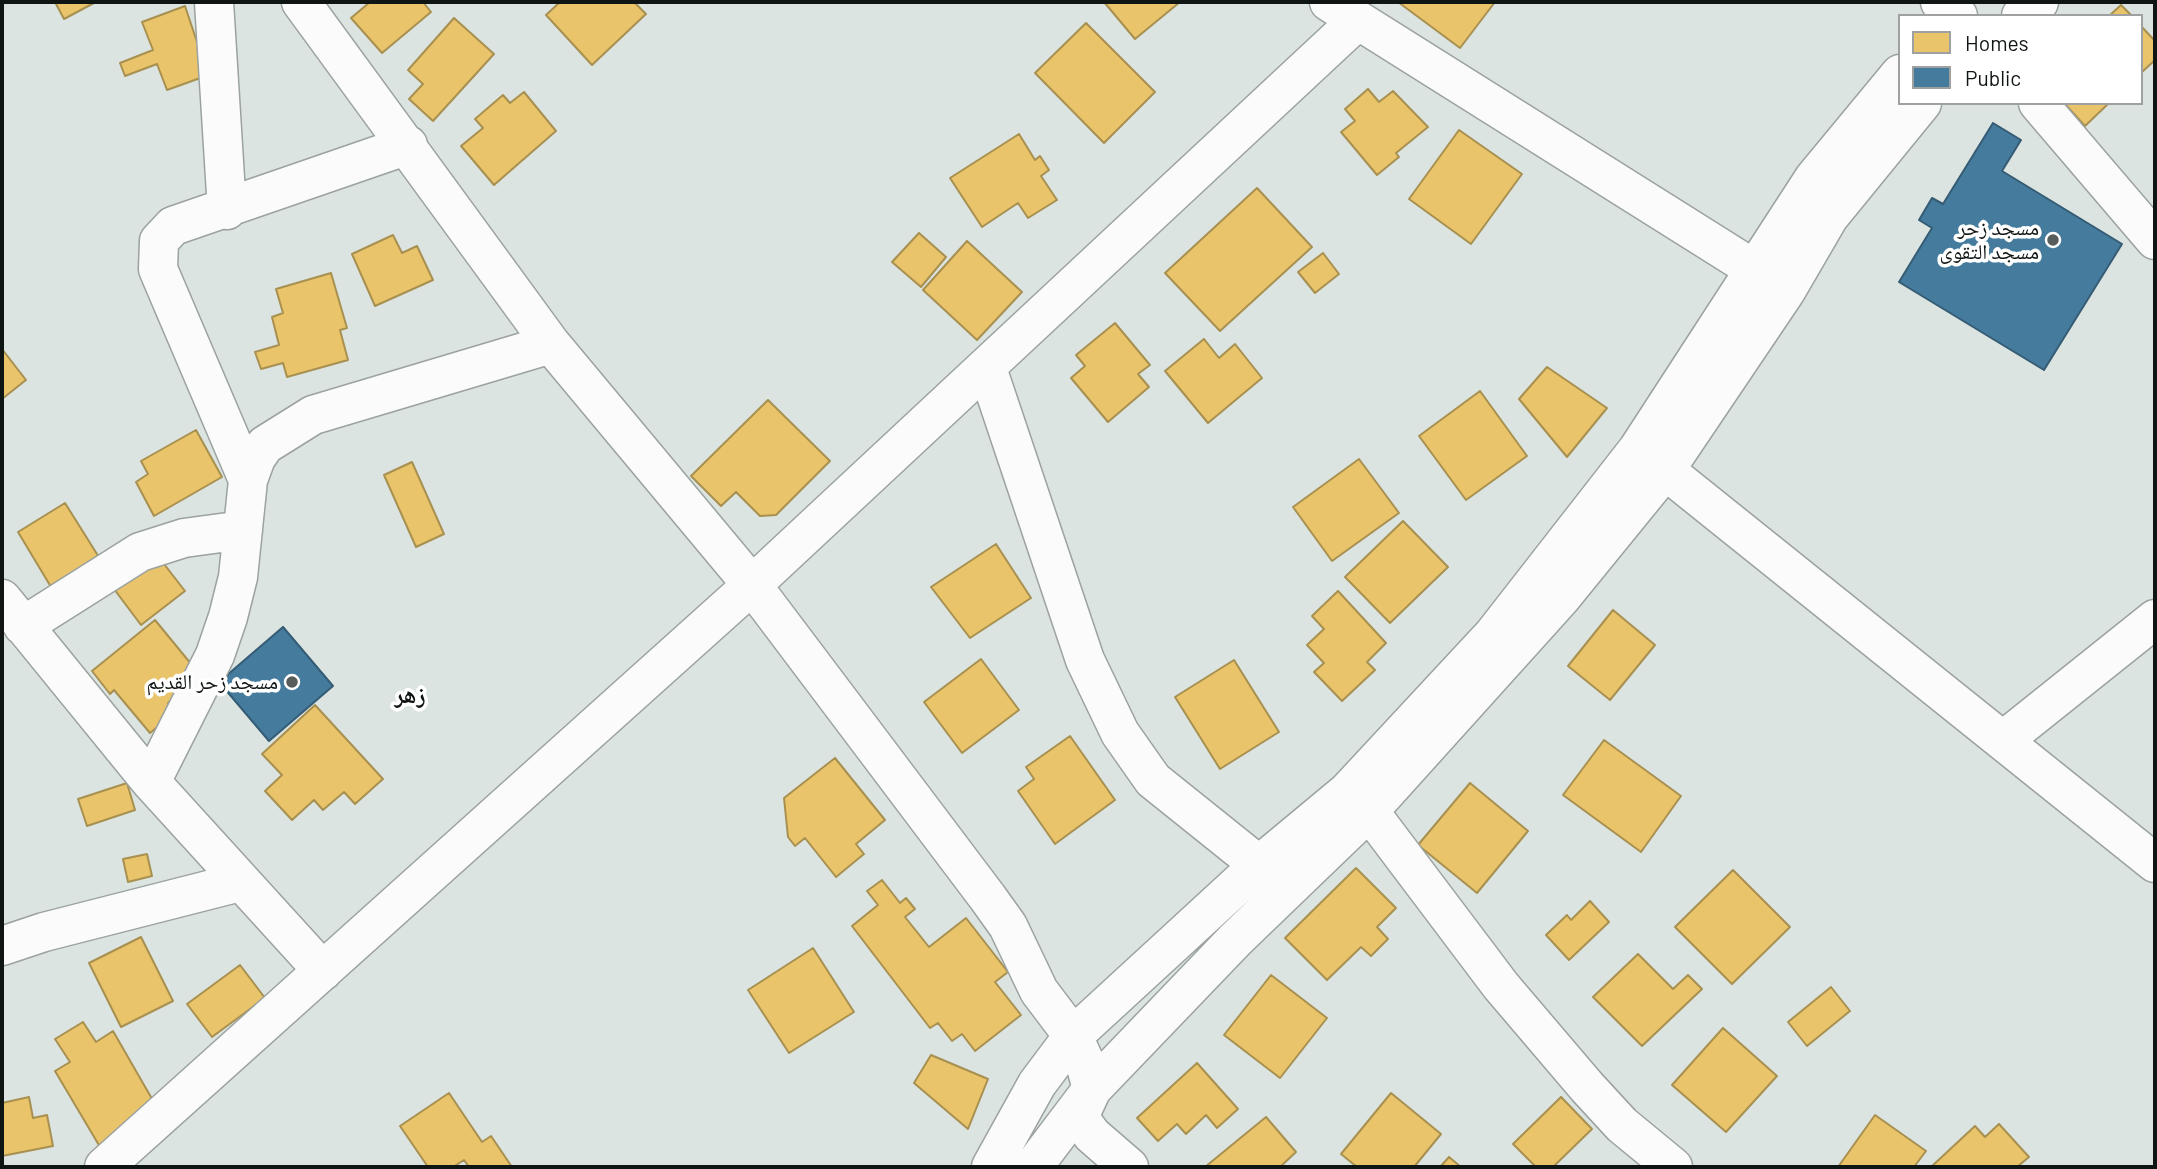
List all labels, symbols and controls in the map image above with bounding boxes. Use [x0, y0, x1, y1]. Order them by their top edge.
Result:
legend [1898, 14, 2143, 105]
text: Homes [1965, 30, 2029, 55]
text: Public [1965, 65, 2021, 90]
place label: مسجد زحر مسجد التقوى [1939, 215, 2039, 265]
marker: مسجد زحر مسجد التقوى [2045, 232, 2061, 248]
place label: مسجد زحر القديم [146, 669, 278, 695]
marker: مسجد زحر القديم [284, 674, 300, 690]
district label: زهر [395, 681, 425, 709]

